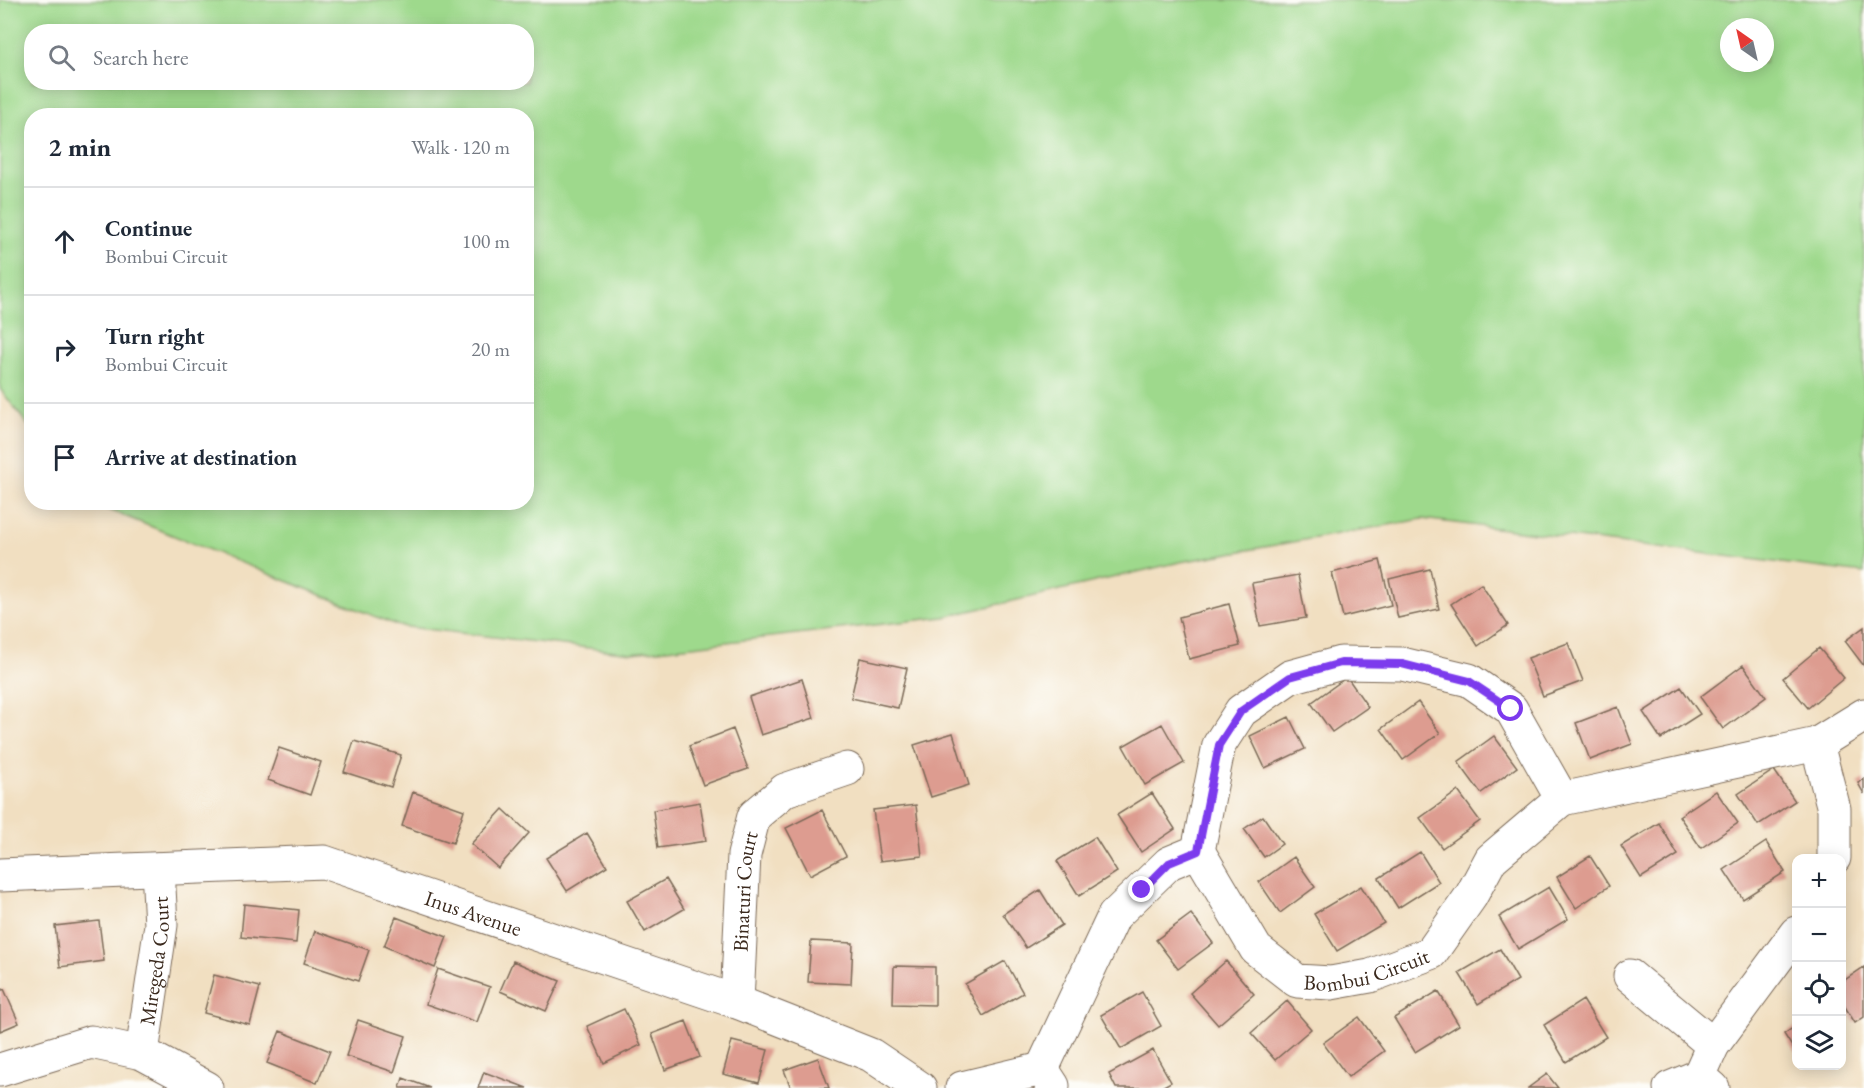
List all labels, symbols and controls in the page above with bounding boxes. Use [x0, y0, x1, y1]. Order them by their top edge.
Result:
north arrow [1720, 18, 1774, 72]
search box [24, 24, 534, 90]
icon: search [45, 41, 78, 74]
text: Search here [93, 43, 188, 72]
text: 2 min [48, 130, 111, 164]
text: Walk · 120 m [411, 134, 510, 160]
text: Continue [105, 214, 192, 243]
icon: ahead [48, 225, 81, 258]
text: 100 m [462, 228, 510, 254]
text: Bombui Circuit [105, 243, 228, 269]
text: Turn right [105, 322, 204, 351]
icon: right [48, 333, 81, 366]
text: 20 m [471, 336, 510, 362]
text: Bombui Circuit [105, 351, 228, 377]
icon: arrive [48, 441, 81, 474]
text: Arrive at destination [105, 443, 297, 472]
route start [1497, 695, 1523, 721]
street label: Binaturi Court [726, 828, 763, 952]
map controls [1792, 854, 1846, 1070]
button: + [1792, 854, 1846, 908]
route end [1128, 876, 1154, 902]
street label: Inus Avenue [421, 884, 525, 942]
street label: Miregeda Court [133, 895, 175, 1027]
button: − [1792, 908, 1846, 962]
street label: Bombui Circuit [1303, 941, 1433, 997]
button: locate [1792, 962, 1846, 1016]
button: layers [1792, 1016, 1846, 1070]

